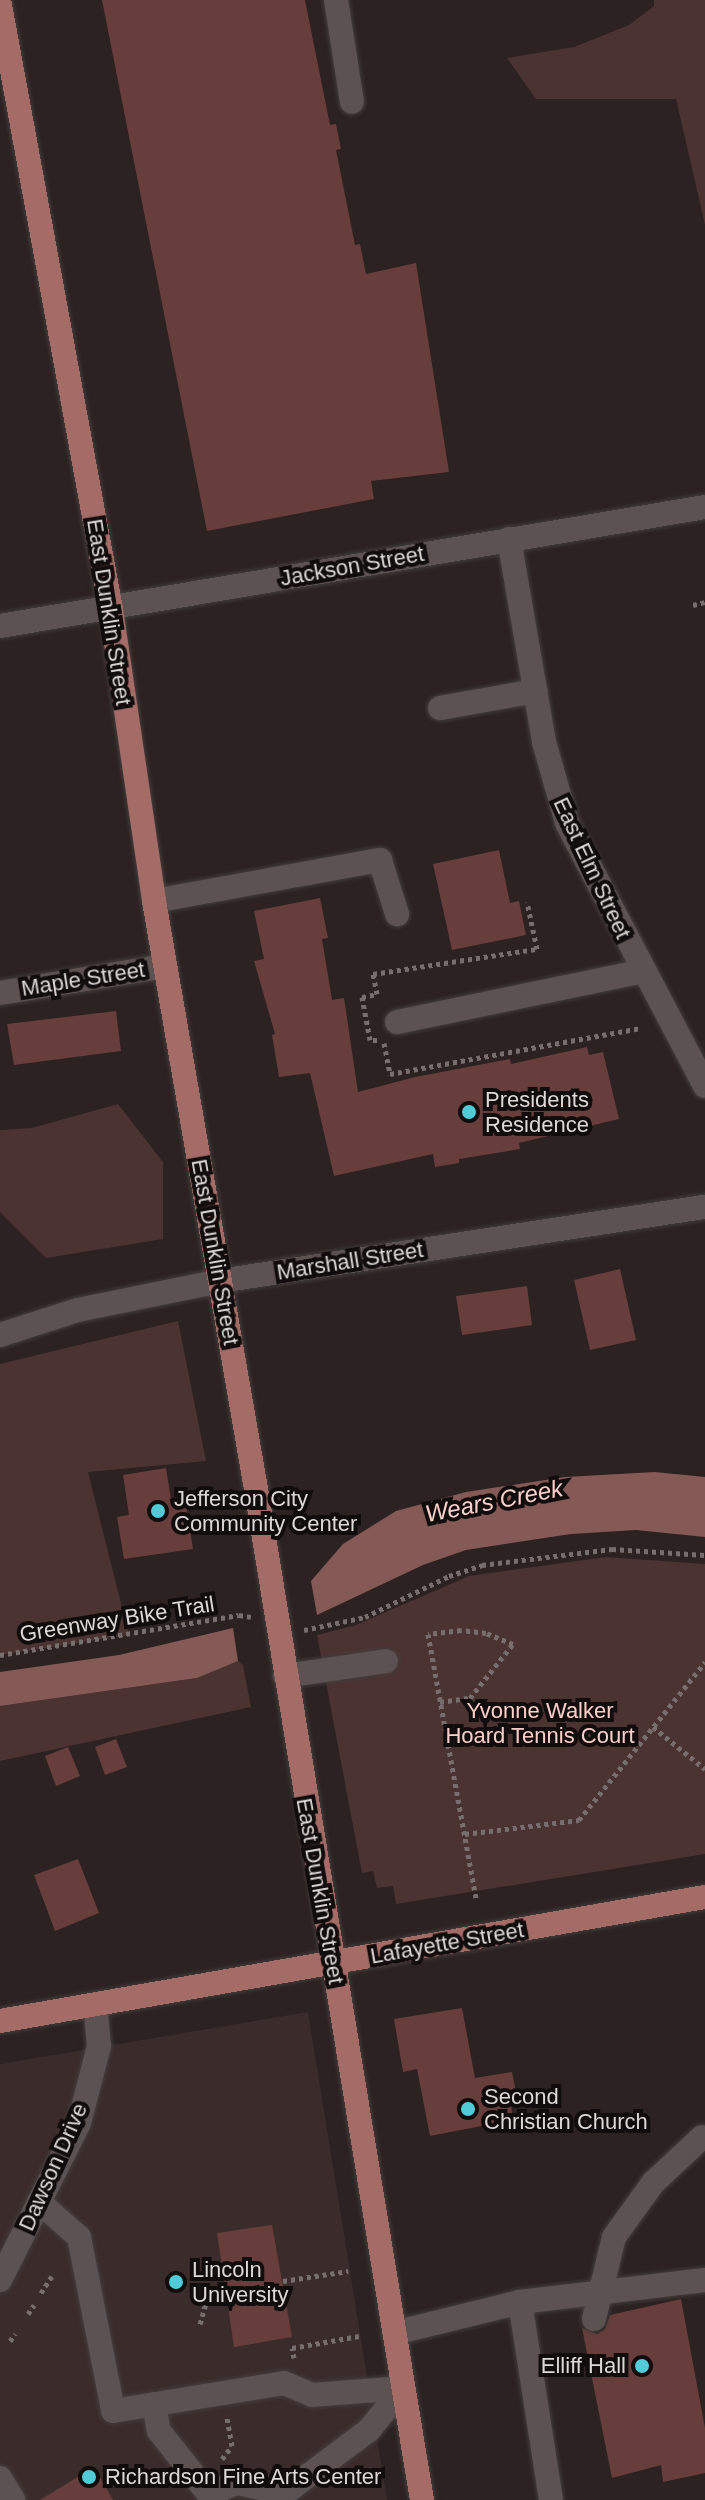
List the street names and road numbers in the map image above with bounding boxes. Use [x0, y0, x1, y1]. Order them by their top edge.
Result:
street label: East Dunklin Street [81, 517, 137, 707]
street label: Jackson Street [278, 540, 426, 592]
street label: East Elm Street [548, 793, 636, 943]
street label: Maple Street [19, 956, 147, 1002]
street label: East Dunklin Street [186, 1157, 244, 1347]
street label: Marshall Street [275, 1236, 425, 1286]
street label: Greenway Bike Trail [18, 1591, 216, 1647]
street label: East Dunklin Street [291, 1796, 349, 1986]
street label: Lafayette Street [368, 1917, 526, 1969]
street label: Dawson Drive [13, 2099, 93, 2235]

